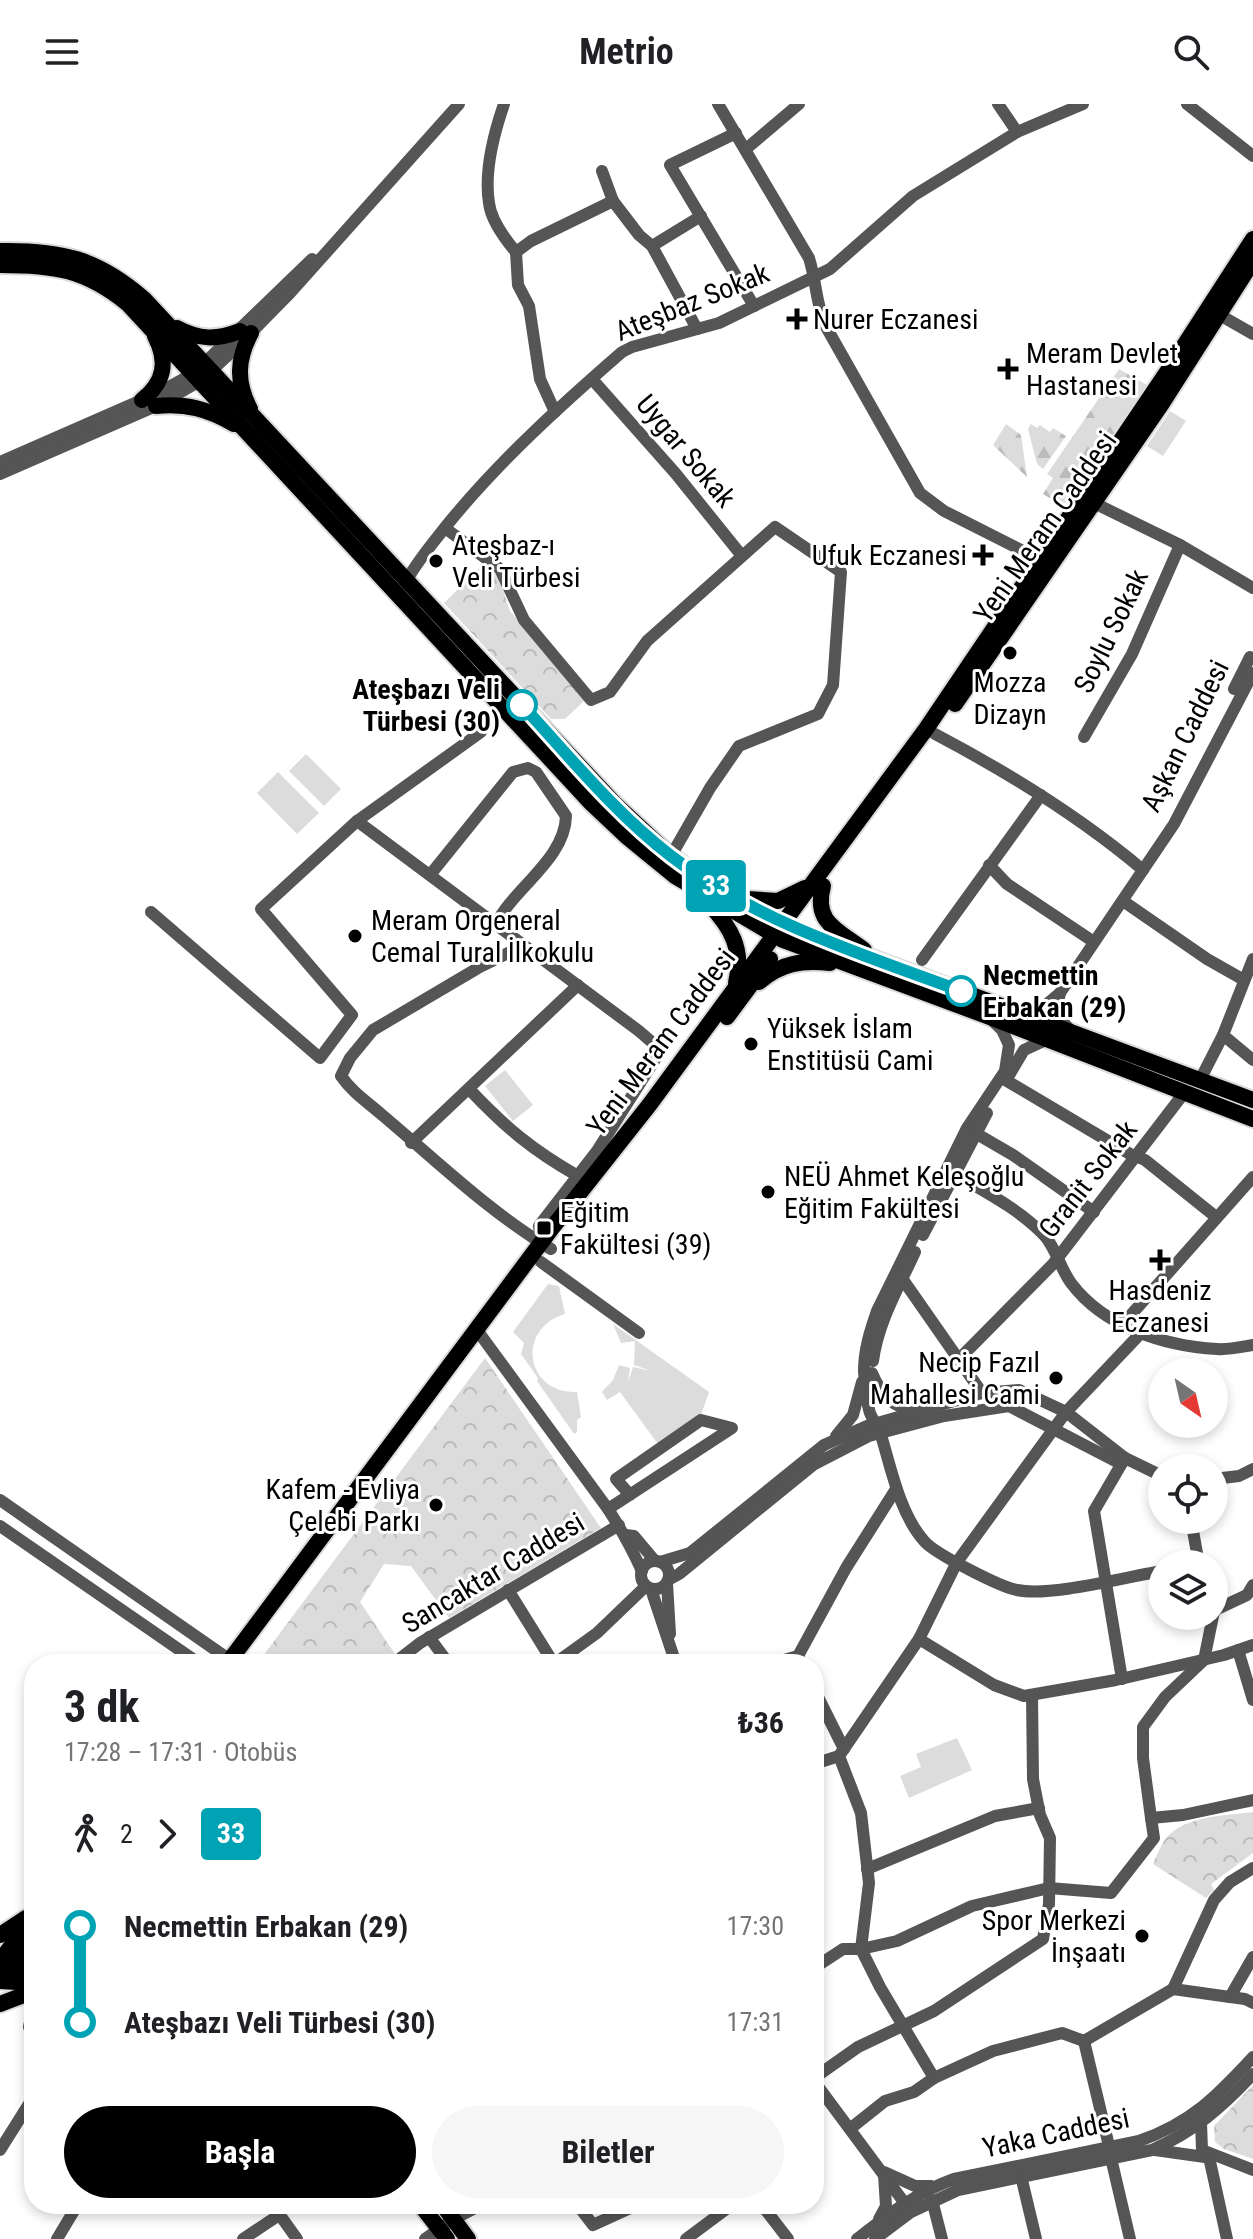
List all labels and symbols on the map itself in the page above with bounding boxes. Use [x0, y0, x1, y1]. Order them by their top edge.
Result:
street label: Ateşbaz Sokak [610, 256, 774, 348]
place label: Nurer Eczanesi [813, 303, 978, 336]
marker: Nurer Eczanesi [788, 310, 806, 328]
place label: Meram Devlet Hastanesi [1026, 337, 1178, 402]
marker: Meram Devlet Hastanesi [997, 358, 1019, 380]
street label: Uygar Sokak [629, 388, 743, 514]
street label: Yeni Meram Caddesi [967, 425, 1123, 629]
place label: Ateşbaz-ı Veli Türbesi [452, 529, 580, 594]
place label: Ufuk Eczanesi [812, 539, 967, 572]
marker: Ufuk Eczanesi [974, 546, 992, 564]
marker: Ateşbaz-ı Veli Türbesi [427, 552, 445, 570]
street label: Soylu Sokak [1067, 563, 1155, 698]
marker: Mozza Dizayn [1001, 644, 1019, 662]
street label: Aşkan Caddesi [1134, 655, 1236, 817]
place label: Mozza Dizayn [973, 666, 1047, 731]
place label: Ateşbazı Veli Türbesi (30) [352, 673, 500, 738]
marker: Ateşbazı Veli Türbesi (30) [507, 690, 537, 720]
line badge: 33 [680, 860, 752, 912]
place label: Meram Orgeneral Cemal Tural İlkokulu [371, 904, 594, 969]
marker: Meram Orgeneral Cemal Tural İlkokulu [346, 927, 364, 945]
street label: Yeni Meram Caddesi [580, 942, 742, 1142]
place label: Necmettin Erbakan (29) [983, 959, 1126, 1024]
marker: Necmettin Erbakan (29) [946, 976, 976, 1006]
place label: Yüksek İslam Enstitüsü Cami [767, 1012, 933, 1077]
marker: Yüksek İslam Enstitüsü Cami [742, 1035, 760, 1053]
street label: Granit Sokak [1032, 1113, 1144, 1244]
place label: NEÜ Ahmet Keleşoğlu Eğitim Fakültesi [784, 1160, 1024, 1225]
marker: NEÜ Ahmet Keleşoğlu Eğitim Fakültesi [759, 1183, 777, 1201]
place label: Eğitim Fakültesi (39) [560, 1196, 711, 1261]
marker: Eğitim Fakültesi (39) [535, 1219, 553, 1237]
marker: Hasdeniz Eczanesi [1151, 1251, 1169, 1269]
place label: Hasdeniz Eczanesi [1109, 1274, 1211, 1339]
place label: Necip Fazıl Mahallesi Cami [870, 1346, 1040, 1411]
north arrow [1148, 1358, 1228, 1438]
marker: Necip Fazıl Mahallesi Cami [1047, 1369, 1065, 1387]
place label: Kafem - Evliya Çelebi Parkı [266, 1473, 420, 1538]
marker: Kafem - Evliya Çelebi Parkı [427, 1496, 445, 1514]
street label: Sancaktar Caddesi [396, 1506, 590, 1640]
place label: Spor Merkezi İnşaatı [982, 1904, 1126, 1969]
marker: Spor Merkezi İnşaatı [1133, 1927, 1151, 1945]
street label: Yaka Caddesi [980, 2101, 1132, 2165]

